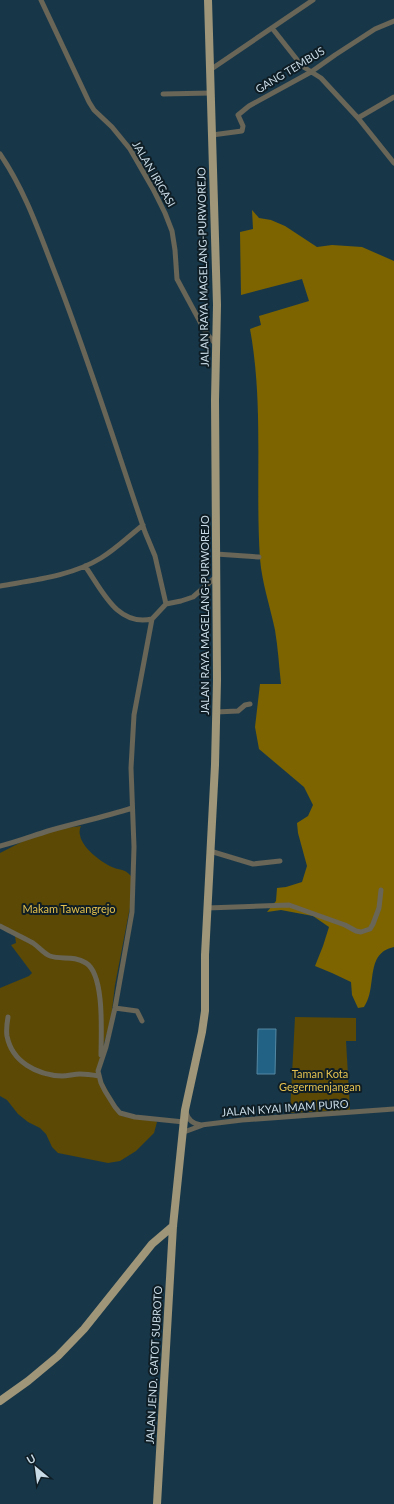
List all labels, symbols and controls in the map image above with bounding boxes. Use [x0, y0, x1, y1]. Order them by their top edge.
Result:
street label: GANG TEMBUS [253, 44, 327, 95]
street label: JALAN IRIGASI [130, 139, 179, 209]
street label: JALAN RAYA MAGELANG-PURWOREJO [194, 167, 211, 367]
street label: JALAN RAYA MAGELANG-PURWOREJO [198, 515, 211, 715]
park label: Makam Tawangrejo [22, 902, 116, 915]
park label: Taman Kota Gegermenjangan [279, 1067, 361, 1093]
street label: JALAN KYAI IMAM PURO [221, 1097, 349, 1118]
street label: JALAN JEND. GATOT SUBROTO [143, 1285, 164, 1444]
north arrow [16, 1448, 56, 1488]
text: U [24, 1451, 38, 1466]

